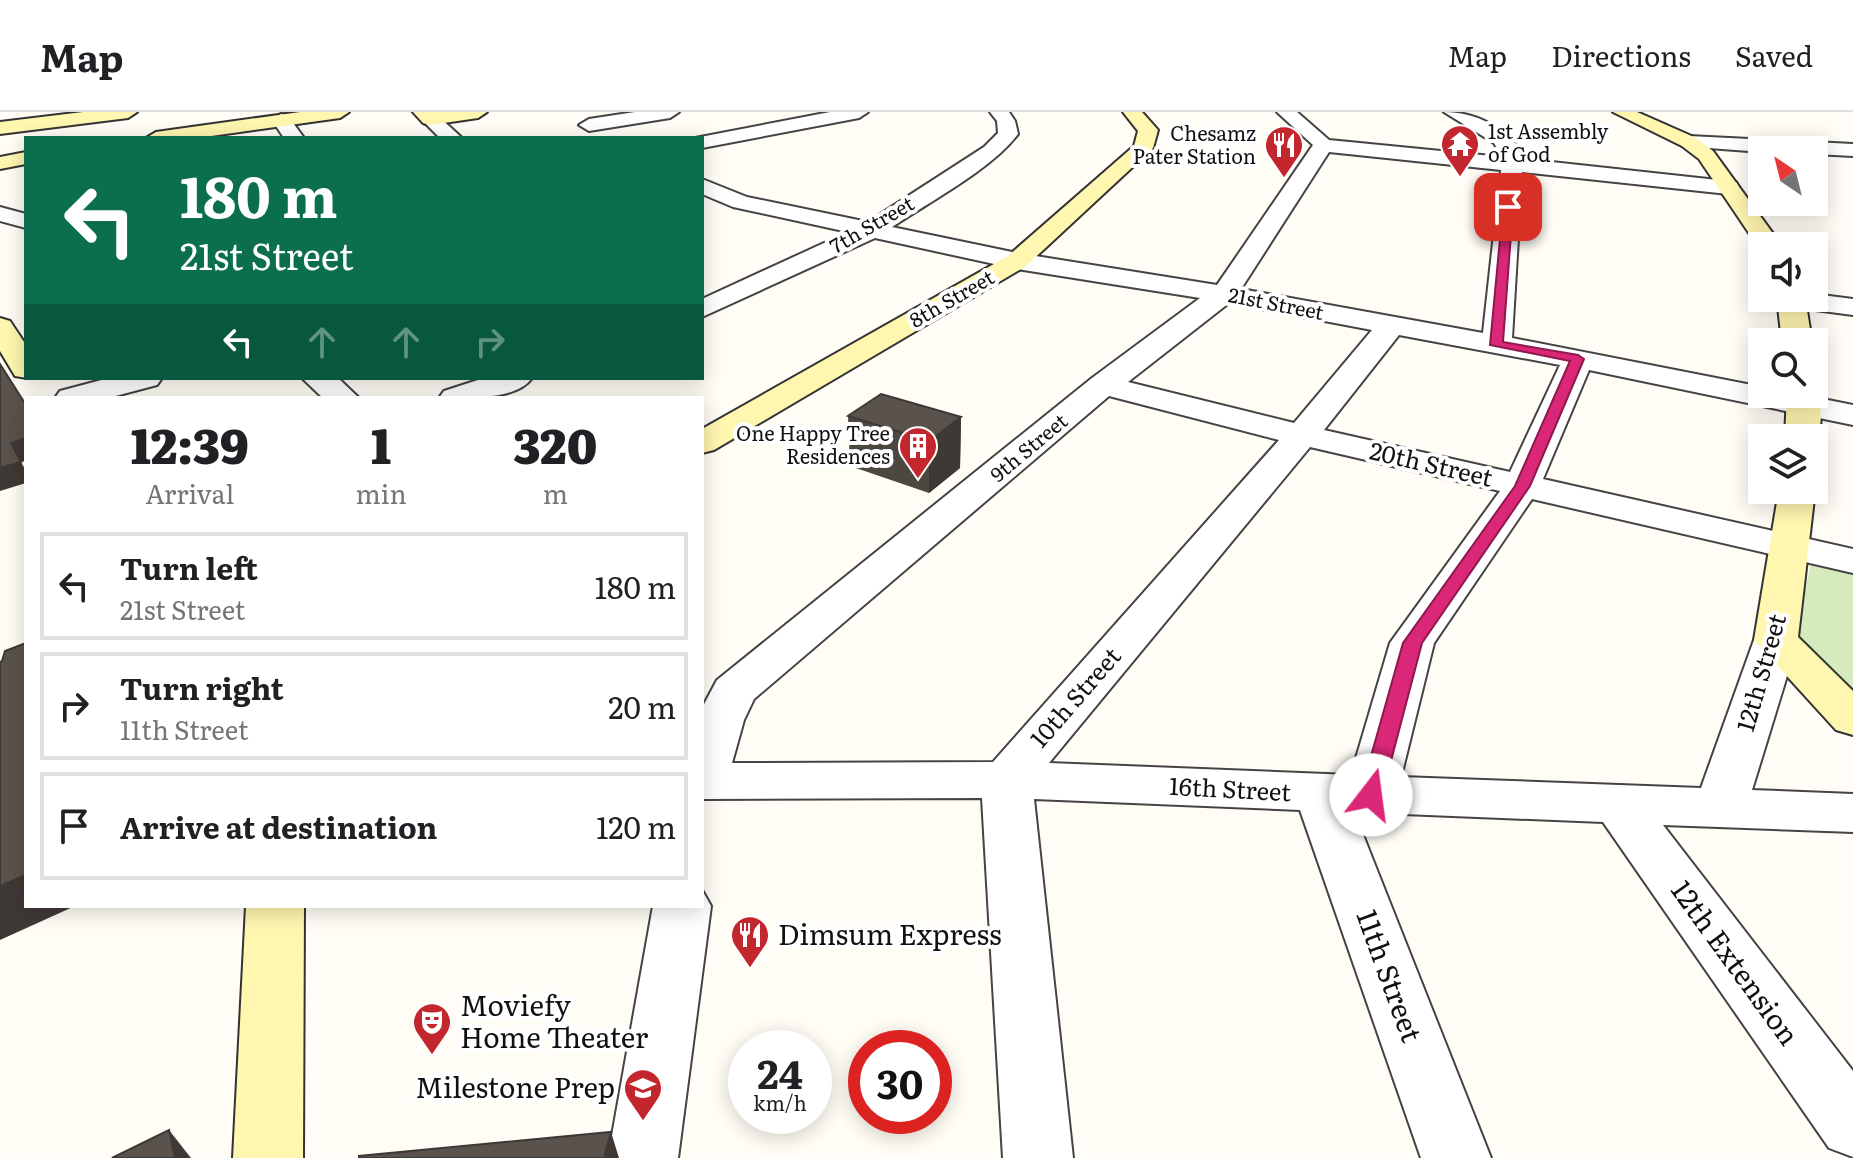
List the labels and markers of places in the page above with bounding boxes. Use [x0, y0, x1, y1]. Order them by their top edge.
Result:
place label: 1st Assembly of God [1488, 115, 1609, 168]
place label: Chesamz Pater Station [1133, 117, 1256, 170]
temple icon: 1st Assembly of God [1439, 123, 1481, 178]
restaurant icon: Chesamz Pater Station [1263, 124, 1305, 179]
pin [1474, 173, 1542, 241]
place label: One Happy Tree Residences [736, 417, 890, 470]
building icon: One Happy Tree Residences [897, 425, 939, 480]
place label: Dimsum Express [778, 912, 1002, 954]
restaurant icon: Dimsum Express [729, 914, 771, 969]
place label: Moviefy Home Theater [460, 983, 649, 1057]
theatre icon: Moviefy Home Theater [411, 1001, 453, 1056]
place label: Milestone Prep [415, 1065, 615, 1107]
school or university icon: Milestone Prep [622, 1067, 664, 1122]

